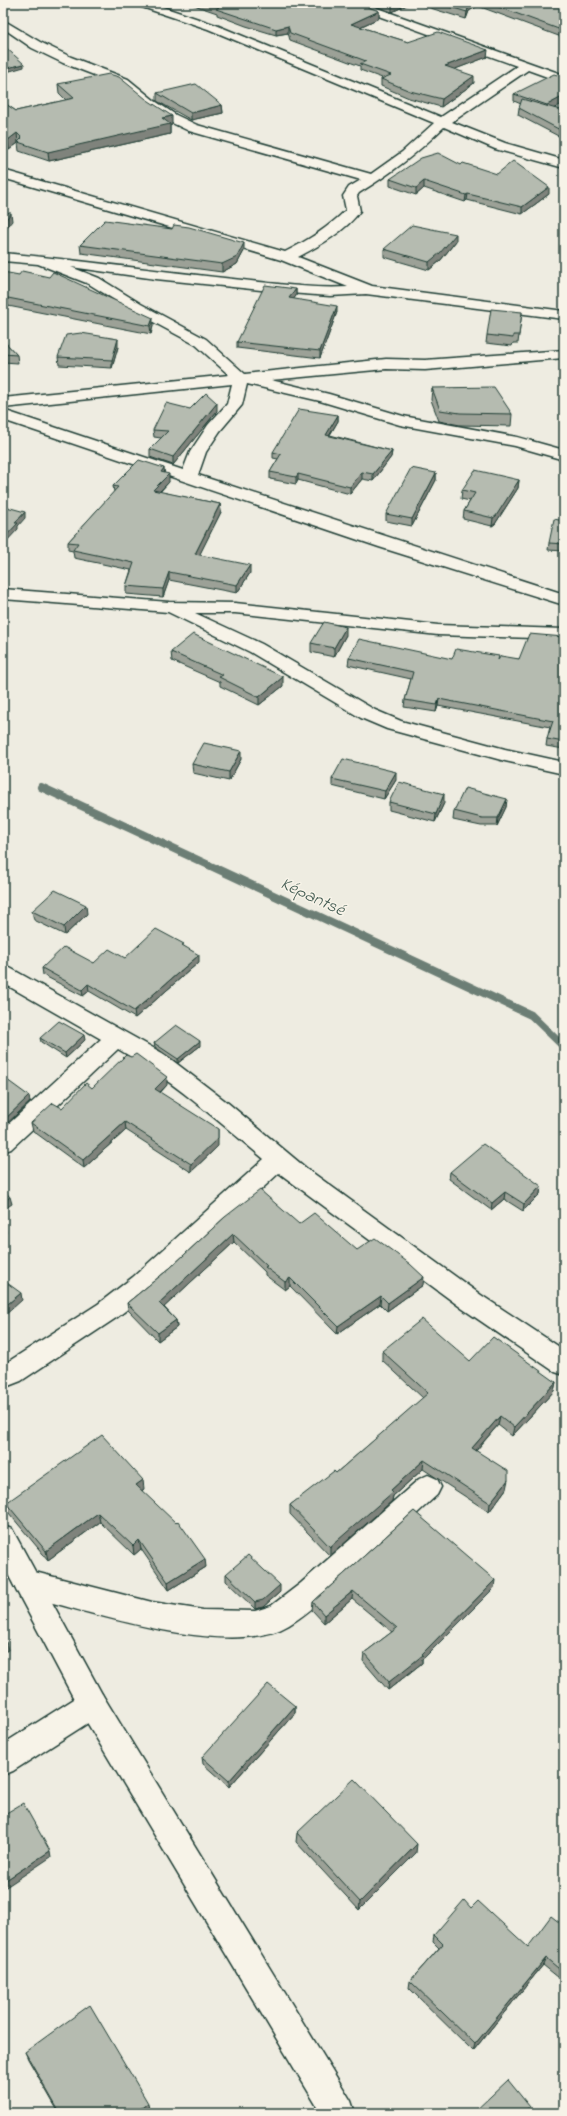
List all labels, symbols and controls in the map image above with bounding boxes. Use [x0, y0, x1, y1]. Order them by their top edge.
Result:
water label: Képantsé [276, 872, 350, 924]

